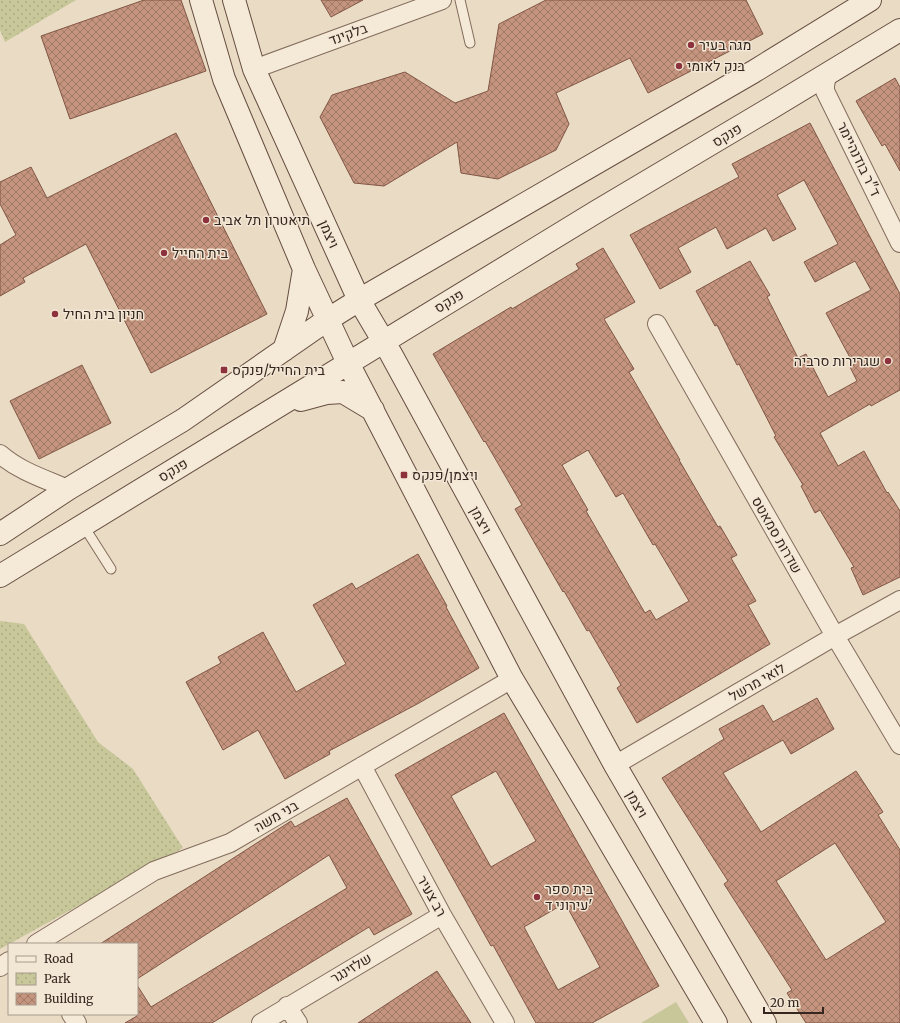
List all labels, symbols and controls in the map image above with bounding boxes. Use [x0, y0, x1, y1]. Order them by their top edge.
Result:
street label: בלקינד [326, 19, 370, 49]
place label: מגה בעיר [699, 36, 751, 54]
marker: מגה בעיר [686, 40, 696, 50]
place label: בנק לאומי [687, 57, 745, 75]
marker: בנק לאומי [674, 61, 684, 71]
street label: פנקס [709, 119, 745, 151]
street label: ד"ר בודנהיימר [833, 119, 885, 199]
place label: תיאטרון תל אביב [214, 211, 310, 229]
marker: תיאטרון תל אביב [201, 215, 211, 225]
street label: ויצמן [315, 217, 343, 251]
place label: בית החייל [172, 244, 229, 262]
marker: בית החייל [159, 248, 169, 258]
street label: פנקס [431, 285, 467, 317]
place label: חניון בית החיל [63, 305, 144, 323]
marker: חניון בית החיל [50, 309, 60, 319]
place label: שגרירות סרביה [794, 352, 880, 370]
marker: שגרירות סרביה [883, 356, 893, 366]
place label: בית החייל/פנקס [232, 361, 326, 379]
marker: בית החייל/פנקס [219, 365, 229, 375]
street label: פנקס [155, 454, 191, 486]
place label: ויצמן/פנקס [412, 466, 478, 484]
marker: ויצמן/פנקס [399, 470, 409, 480]
street label: שדרות סמאטס [748, 493, 806, 577]
street label: ויצמן [466, 503, 496, 537]
street label: לואי מרשל [726, 659, 788, 705]
street label: ויצמן [622, 787, 652, 821]
street label: בני משה [251, 796, 302, 836]
street label: רב צעיר [413, 872, 451, 920]
place label: בית ספר עירוני ד' [545, 880, 594, 914]
marker: בית ספר עירוני ד' [532, 892, 542, 902]
legend [8, 943, 138, 1015]
street label: שלזינגר [327, 949, 375, 987]
text: Road [44, 951, 73, 966]
text: Park [44, 971, 71, 986]
scale bar [764, 989, 823, 1015]
text: Building [44, 991, 94, 1006]
text: 20 m [770, 995, 799, 1010]

